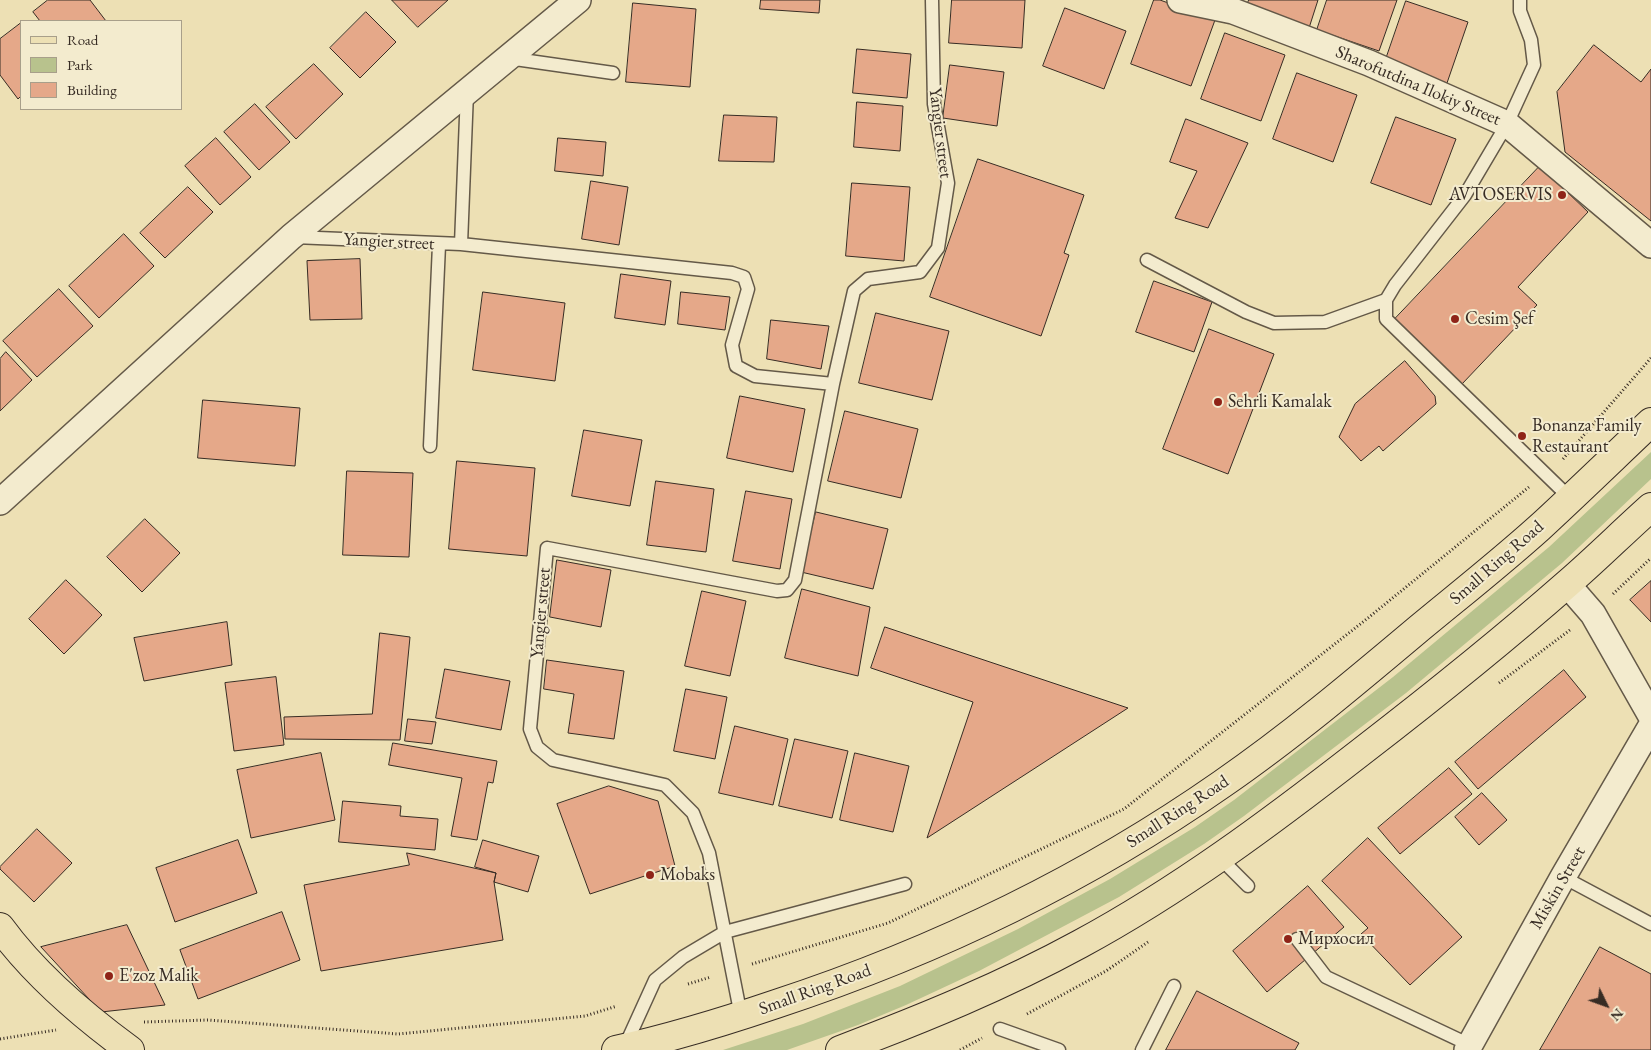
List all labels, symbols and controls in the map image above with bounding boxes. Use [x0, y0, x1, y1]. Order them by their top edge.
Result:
legend [20, 20, 182, 110]
text: Road [67, 30, 98, 49]
street label: Sharofutdina Ilokiy Street [1332, 41, 1504, 131]
text: Park [67, 55, 93, 74]
text: Building [67, 80, 117, 99]
street label: Yangier street [924, 86, 956, 180]
place label: AVTOSERVIS [1449, 184, 1552, 206]
marker: AVTOSERVIS [1556, 189, 1568, 201]
street label: Yangier street [343, 229, 435, 255]
place label: Cesim Şef [1465, 308, 1534, 330]
marker: Cesim Şef [1449, 313, 1461, 325]
place label: Sehrli Kamalak [1228, 391, 1332, 413]
marker: Sehrli Kamalak [1212, 396, 1224, 408]
place label: Bonanza Family Restaurant [1532, 415, 1642, 458]
marker: Bonanza Family Restaurant [1516, 430, 1528, 442]
street label: Small Ring Road [1446, 516, 1548, 610]
street label: Yangier street [526, 567, 556, 659]
street label: Small Ring Road [1123, 771, 1233, 853]
street label: Miskin Street [1526, 843, 1590, 933]
place label: Mobaks [660, 864, 715, 886]
marker: Mobaks [644, 869, 656, 881]
place label: Мирхосил [1298, 928, 1374, 950]
marker: Мирхосил [1282, 933, 1294, 945]
street label: Small Ring Road [756, 960, 874, 1020]
place label: E'zoz Malik [119, 965, 199, 987]
marker: E'zoz Malik [103, 970, 115, 982]
north arrow [1581, 980, 1631, 1030]
text: N [1607, 1005, 1628, 1025]

